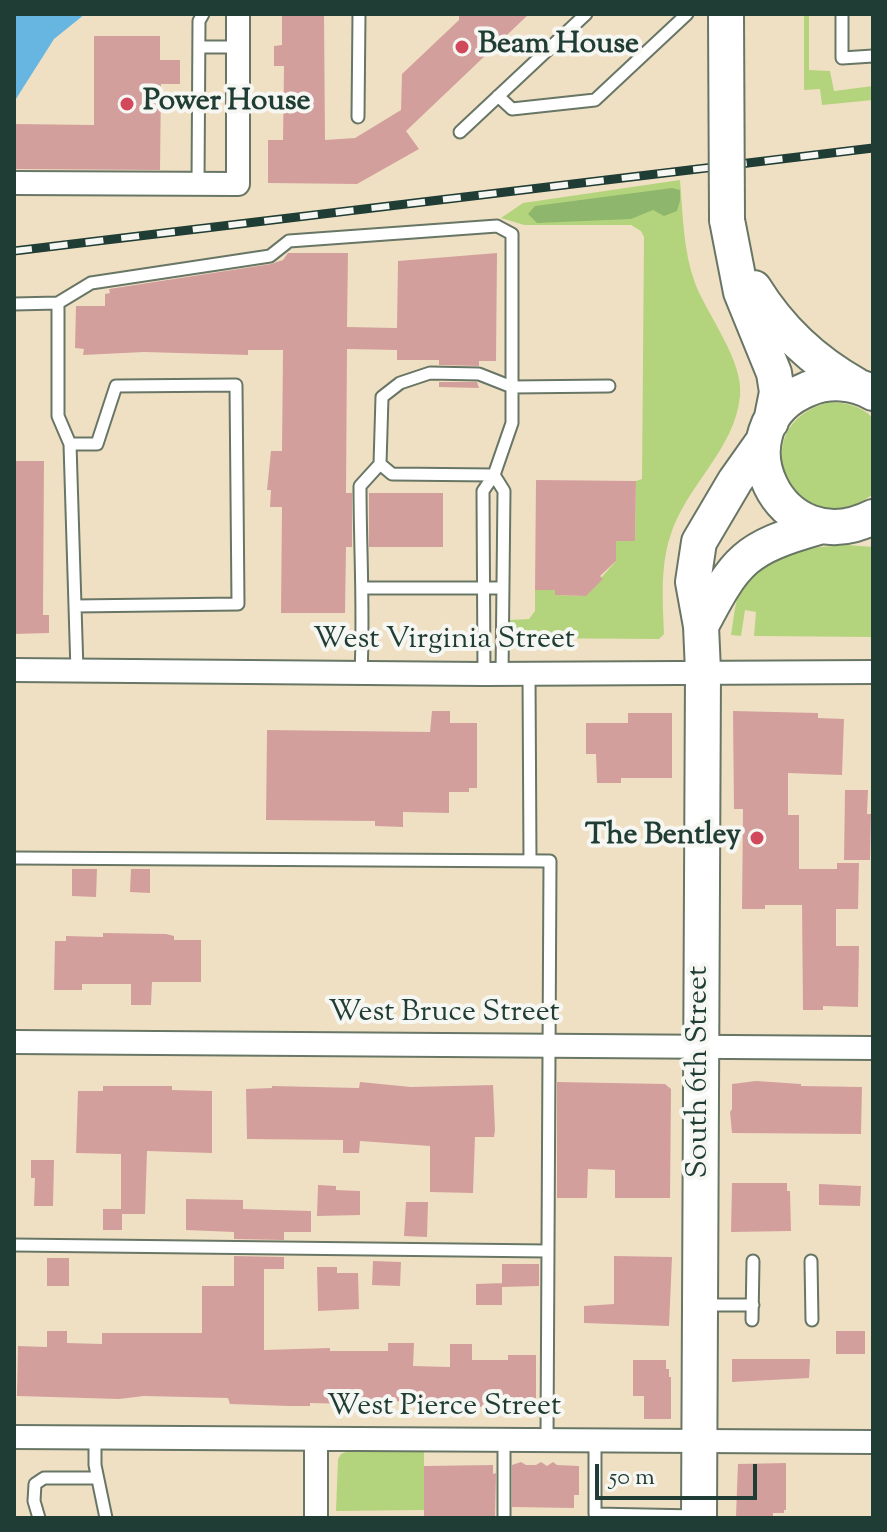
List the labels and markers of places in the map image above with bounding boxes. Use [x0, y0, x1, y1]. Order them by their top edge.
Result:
place label: Beam House [478, 29, 639, 65]
marker: Beam House [453, 38, 471, 56]
place label: Power House [143, 86, 311, 122]
marker: Power House [118, 95, 136, 113]
place label: The Bentley [585, 820, 741, 856]
marker: The Bentley [748, 829, 766, 847]

